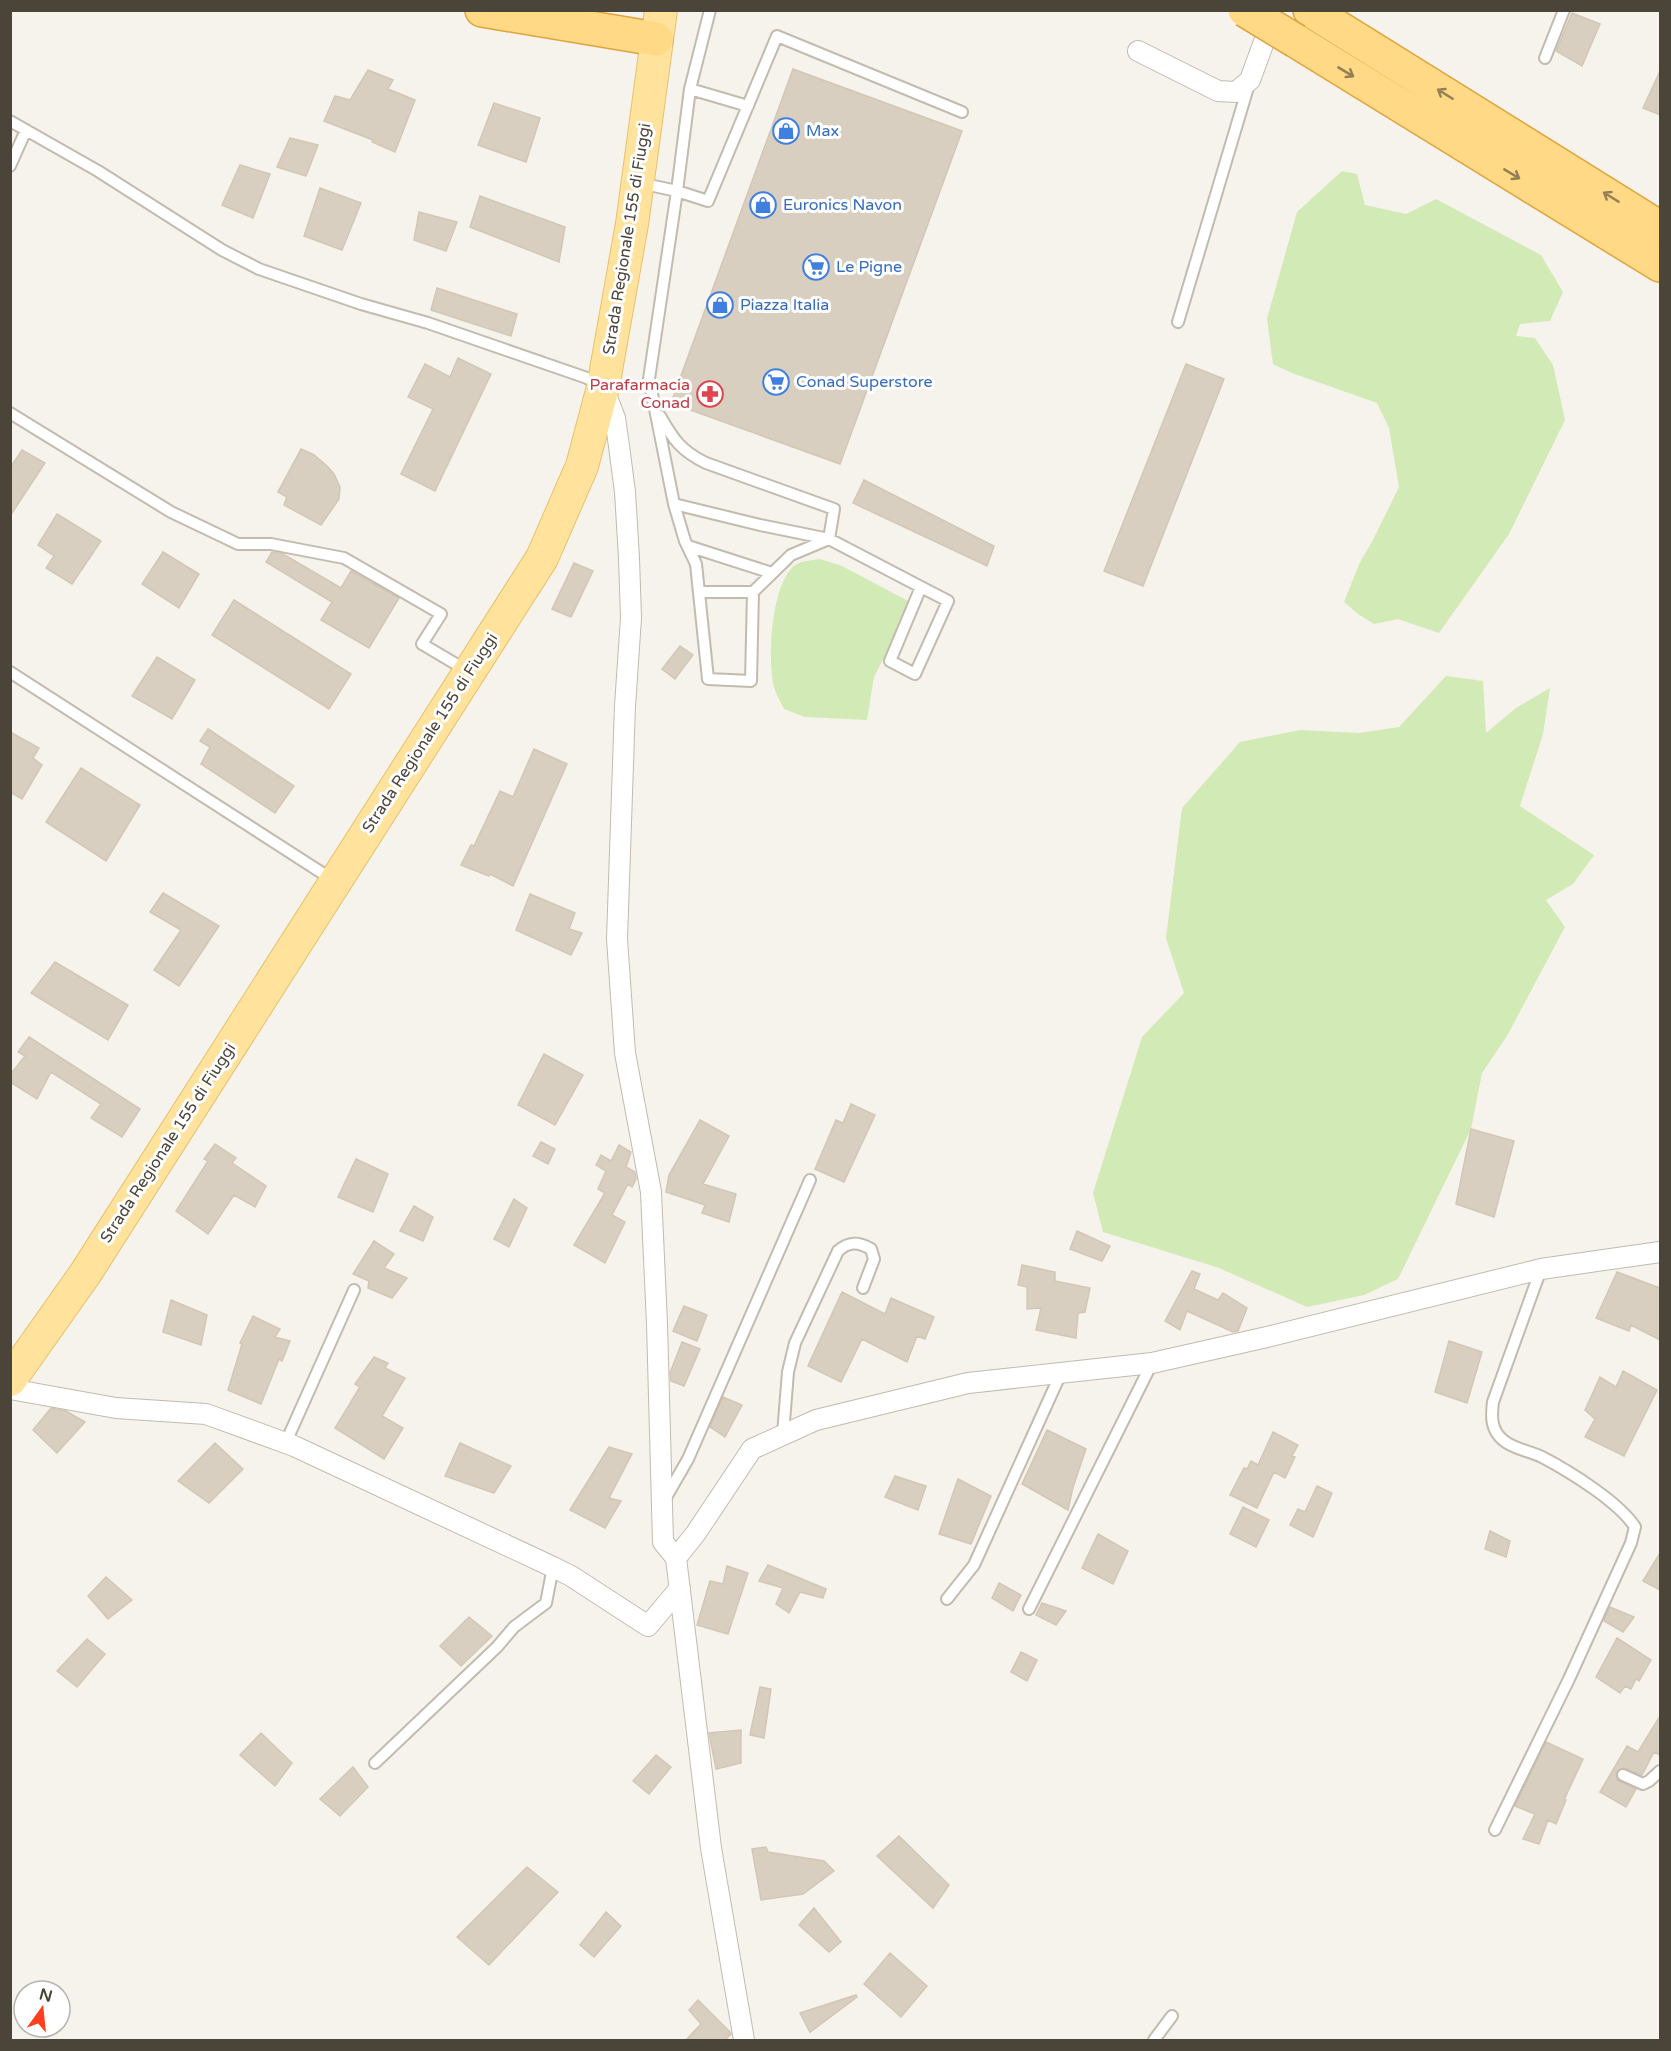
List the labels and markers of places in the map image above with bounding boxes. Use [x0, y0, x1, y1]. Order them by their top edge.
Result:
shop icon: Max [771, 116, 801, 146]
place label: Max [806, 121, 839, 141]
shop icon: Euronics Navon [748, 190, 778, 220]
place label: Euronics Navon [783, 195, 902, 215]
supermarket icon: Le Pigne [801, 252, 831, 282]
place label: Le Pigne [836, 257, 902, 277]
shop icon: Piazza Italia [705, 290, 735, 320]
place label: Piazza Italia [740, 295, 829, 315]
supermarket icon: Conad Superstore [761, 367, 791, 397]
place label: Conad Superstore [796, 372, 933, 392]
place label: Parafarmacia Conad [590, 375, 690, 413]
pharmacy icon: Parafarmacia Conad [695, 379, 725, 409]

